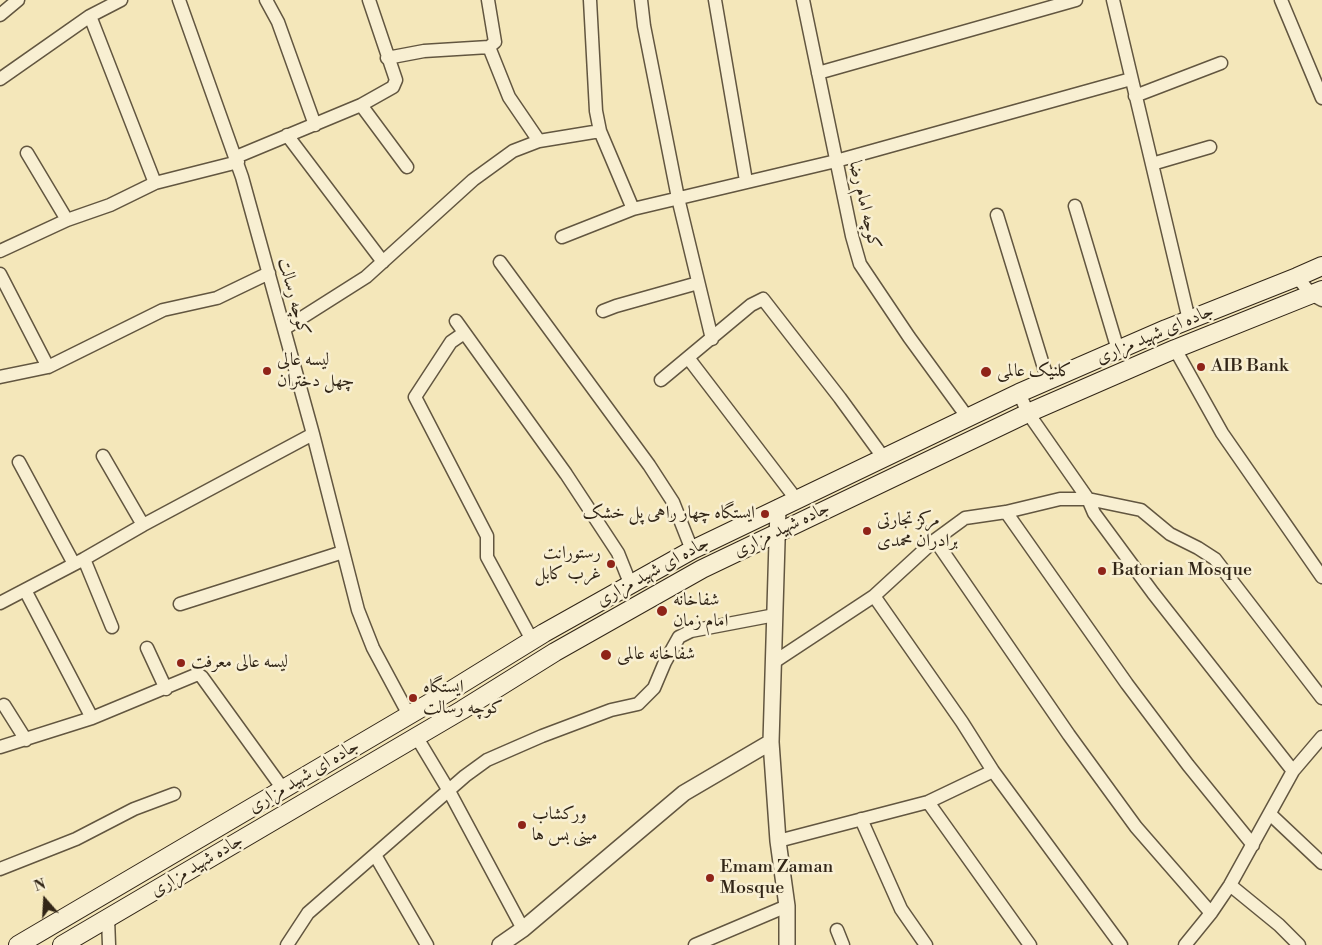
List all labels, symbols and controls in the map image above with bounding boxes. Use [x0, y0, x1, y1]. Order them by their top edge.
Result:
street label: کوچه امام رضا [843, 159, 885, 251]
street label: کوچه رسالت [272, 256, 314, 338]
street label: جاده ای شهید مزاری [1093, 301, 1217, 369]
place label: لیسه عالی چهل دختران [277, 350, 354, 392]
place label: AIB Bank [1211, 356, 1288, 378]
place label: کلنیک عالمی [997, 361, 1072, 383]
marker: AIB Bank [1195, 361, 1207, 373]
marker: لیسه عالی چهل دختران [261, 365, 273, 377]
marker: کلنیک عالمی [979, 365, 993, 379]
street label: جاده شهید مزاری [730, 497, 834, 563]
place label: ایستگاه چهار راهی پل خشک [582, 503, 755, 525]
marker: ایستگاه چهار راهی پل خشک [759, 508, 771, 520]
place label: مرکز تجارتی برادران محمدی [877, 510, 958, 552]
marker: مرکز تجارتی برادران محمدی [861, 525, 873, 537]
street label: جاده ای شهید مزاری [593, 532, 713, 612]
place label: رستورانت غرب کابل [535, 543, 601, 586]
marker: رستورانت غرب کابل [605, 558, 617, 570]
place label: Batorian Mosque [1112, 560, 1252, 582]
marker: Batorian Mosque [1096, 565, 1108, 577]
place label: شفاخانه امام زمان [673, 590, 728, 632]
marker: شفاخانه امام زمان [655, 604, 669, 618]
place label: شفاخانه عالمی [617, 644, 695, 666]
marker: شفاخانه عالمی [599, 648, 613, 662]
place label: لیسه عالی معرفت [191, 652, 288, 674]
marker: لیسه عالی معرفت [175, 657, 187, 669]
place label: ایستگاه کوچه رسالت [423, 677, 503, 720]
marker: ایستگاه کوچه رسالت [407, 692, 419, 704]
street label: جاده ای شهید مزاری [245, 735, 363, 819]
place label: ورکشاب مینی بس ها [532, 804, 597, 846]
marker: ورکشاب مینی بس ها [516, 819, 528, 831]
street label: جاده شهید مزاری [147, 830, 247, 902]
place label: Emam Zaman Mosque [720, 857, 833, 900]
marker: Emam Zaman Mosque [704, 872, 716, 884]
north arrow [20, 875, 70, 925]
text: N [32, 876, 48, 896]

